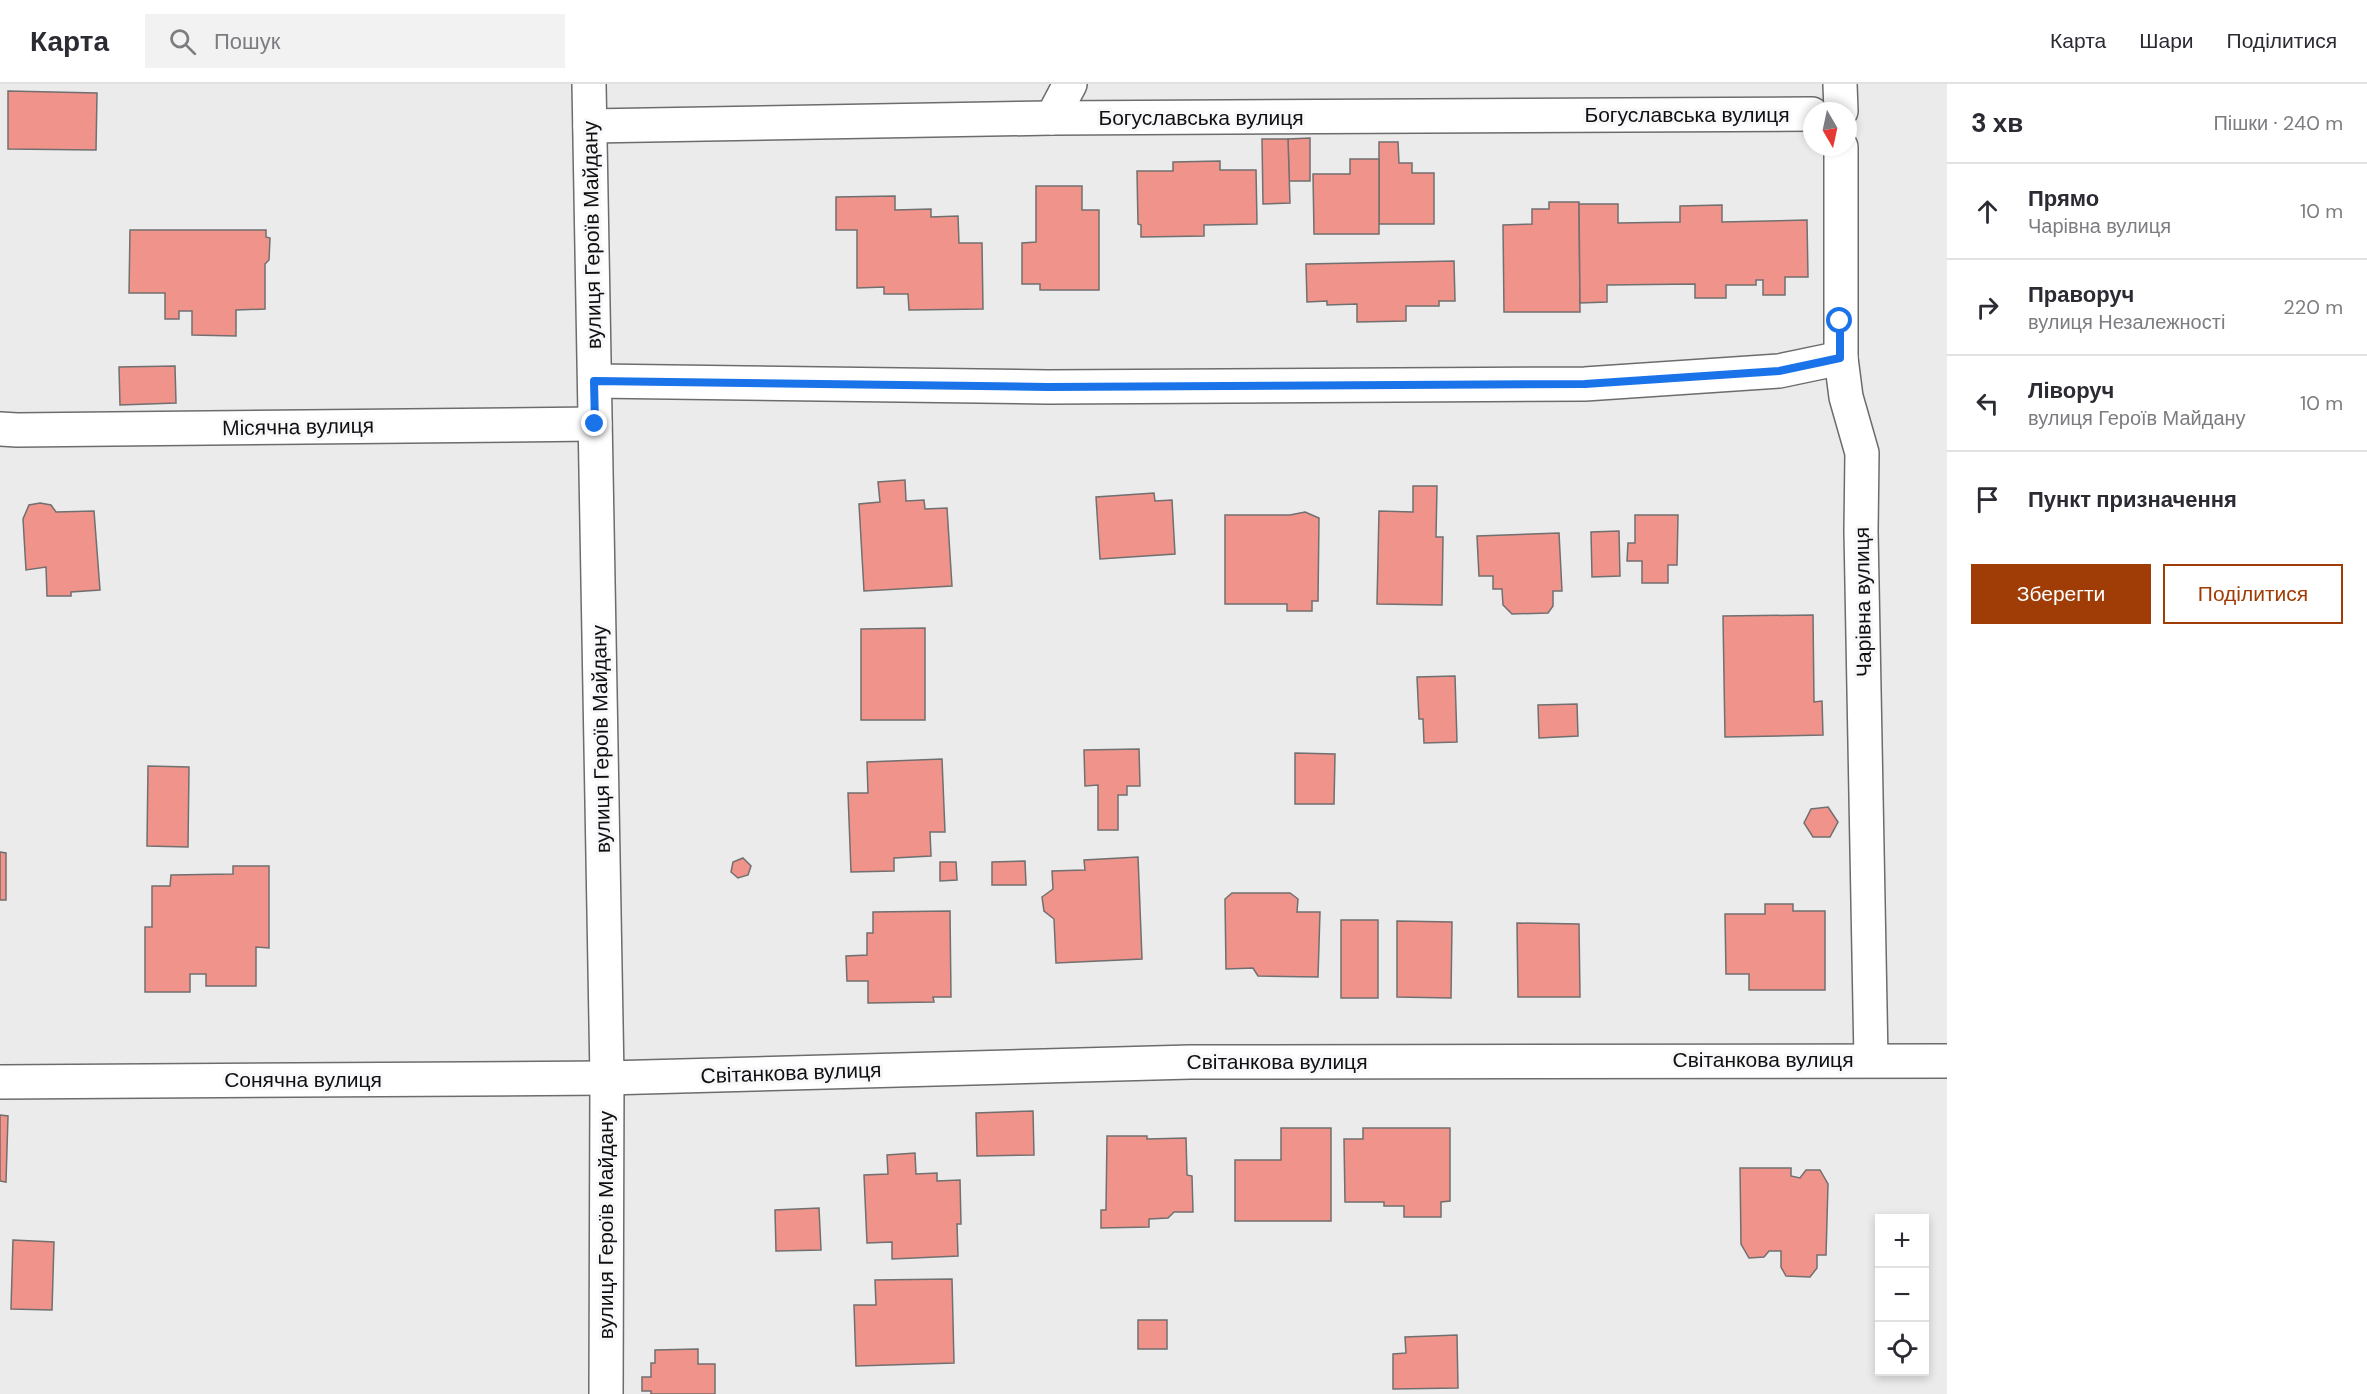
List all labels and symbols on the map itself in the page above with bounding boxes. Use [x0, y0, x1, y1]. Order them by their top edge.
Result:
street label: Богуславська вулиця [1584, 101, 1790, 129]
north arrow [1803, 102, 1857, 156]
street label: Богуславська вулиця [1098, 104, 1304, 132]
street label: вулиця Героїв Майдану [576, 120, 608, 349]
route start [1826, 307, 1852, 333]
route end [581, 410, 607, 436]
street label: Місячна вулиця [222, 412, 374, 442]
street label: Чарівна вулиця [1848, 527, 1878, 677]
street label: вулиця Героїв Майдану [585, 624, 617, 853]
street label: Світанкова вулиця [1672, 1046, 1854, 1074]
street label: Світанкова вулиця [1186, 1048, 1368, 1076]
street label: Світанкова вулиця [700, 1056, 882, 1090]
street label: Сонячна вулиця [224, 1066, 382, 1094]
street label: вулиця Героїв Майдану [592, 1110, 620, 1339]

